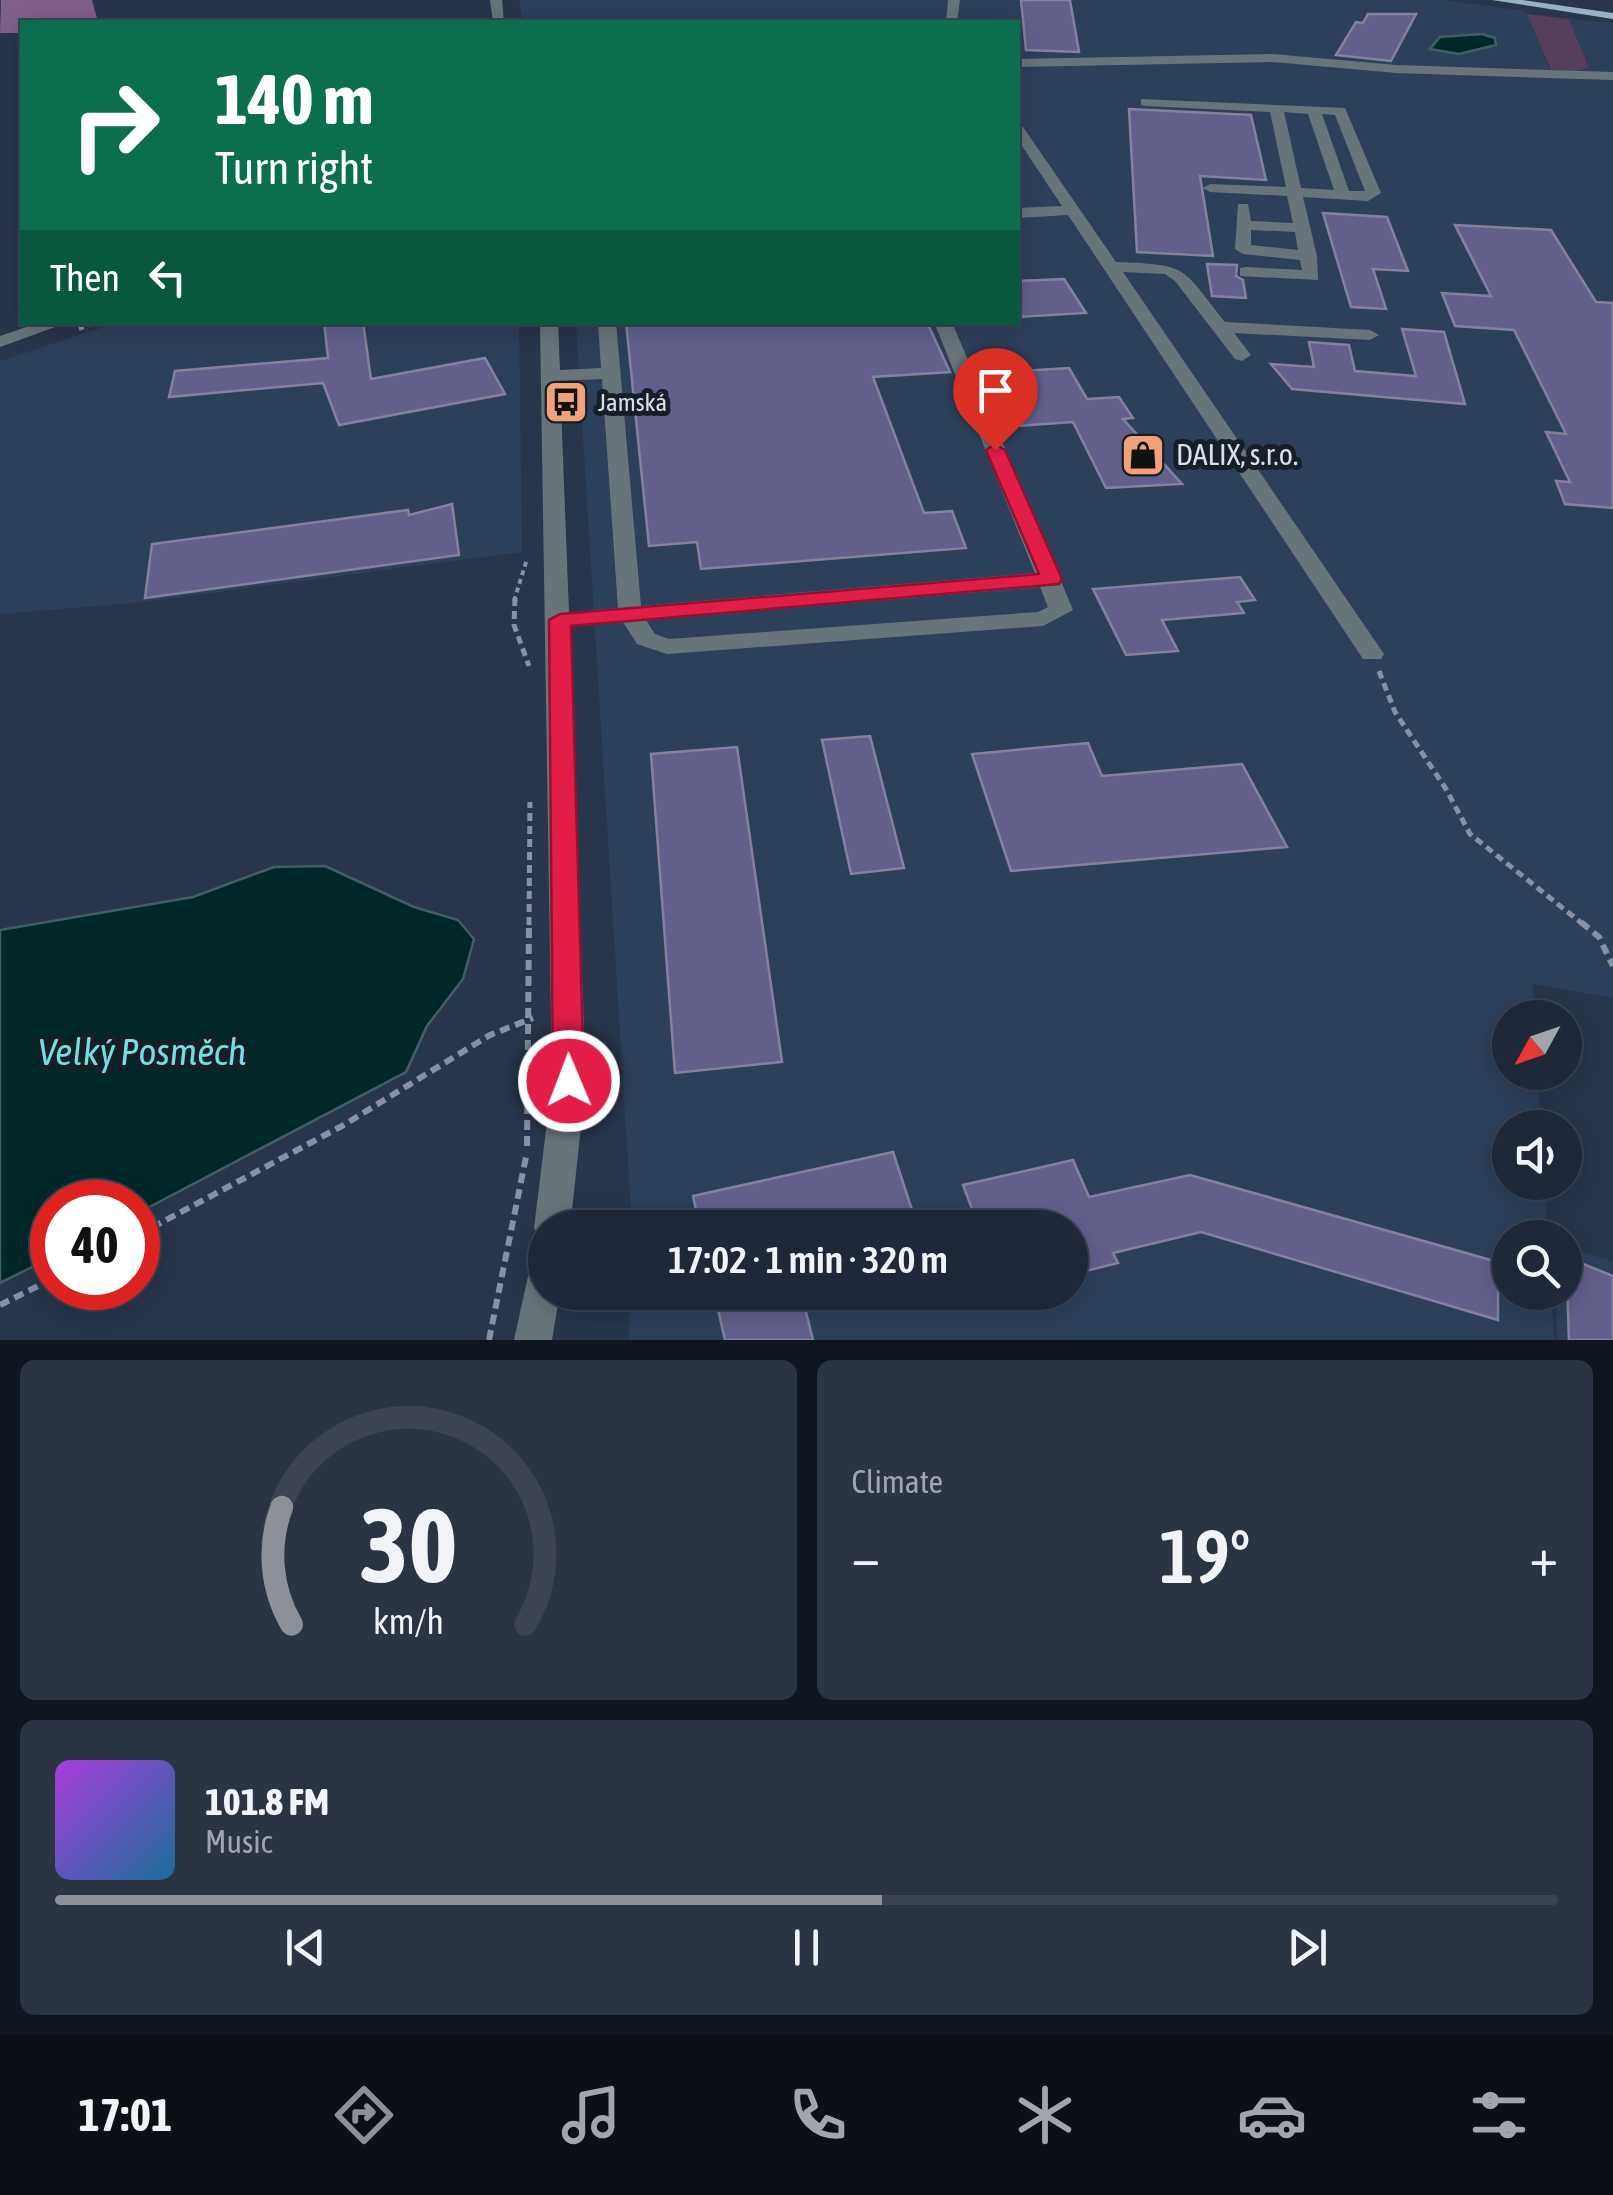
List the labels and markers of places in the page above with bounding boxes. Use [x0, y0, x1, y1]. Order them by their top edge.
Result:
pin [953, 348, 1038, 451]
bus stop icon: Jamská [543, 379, 589, 425]
place label: Jamská [598, 388, 667, 416]
shop icon: DALIX, s.r.o. [1120, 432, 1166, 478]
place label: DALIX, s.r.o. [1176, 437, 1298, 471]

